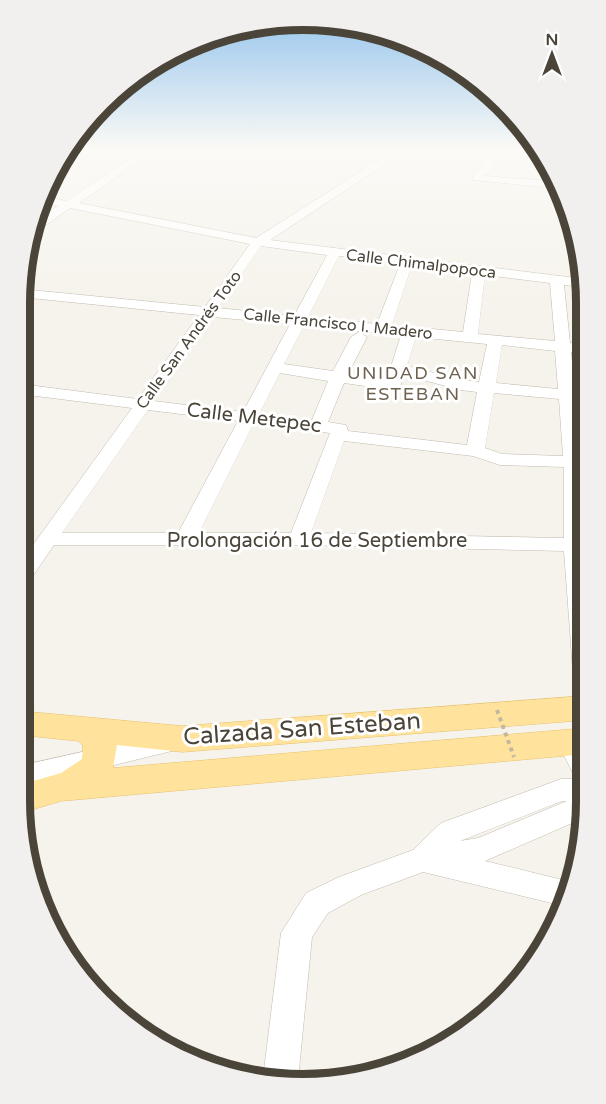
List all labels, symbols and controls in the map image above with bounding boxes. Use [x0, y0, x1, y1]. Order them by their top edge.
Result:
north arrow [522, 24, 582, 84]
text: N [546, 30, 558, 50]
street label: Calle Chimalpopoca [345, 245, 497, 283]
street label: Calle San Andrés Toto [132, 267, 246, 413]
street label: Calle Francisco I. Madero [242, 304, 434, 344]
district label: UNIDAD SAN ESTEBAN [347, 362, 479, 405]
street label: Calle Metepec [185, 398, 323, 438]
street label: Prolongación 16 de Septiembre [167, 529, 467, 553]
street label: Calzada San Esteban [182, 706, 422, 752]

